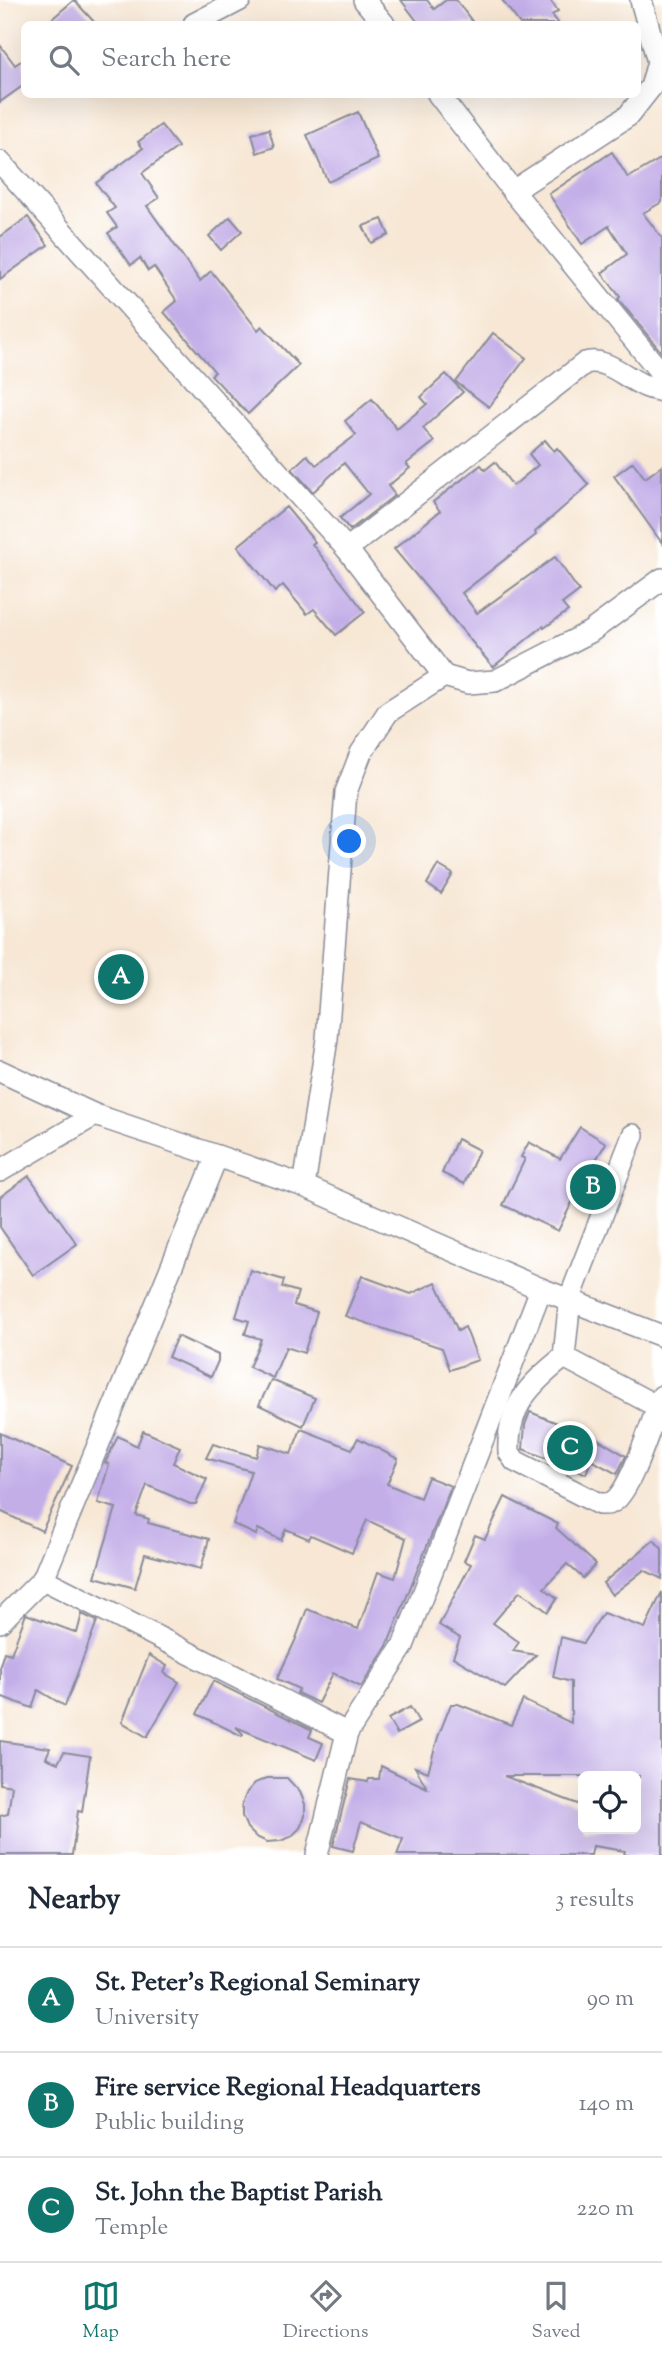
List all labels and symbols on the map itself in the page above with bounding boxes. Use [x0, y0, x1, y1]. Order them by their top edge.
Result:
your location [332, 824, 366, 858]
pin: A [98, 951, 144, 1003]
pin: B [570, 1161, 616, 1213]
pin: C [547, 1422, 593, 1474]

